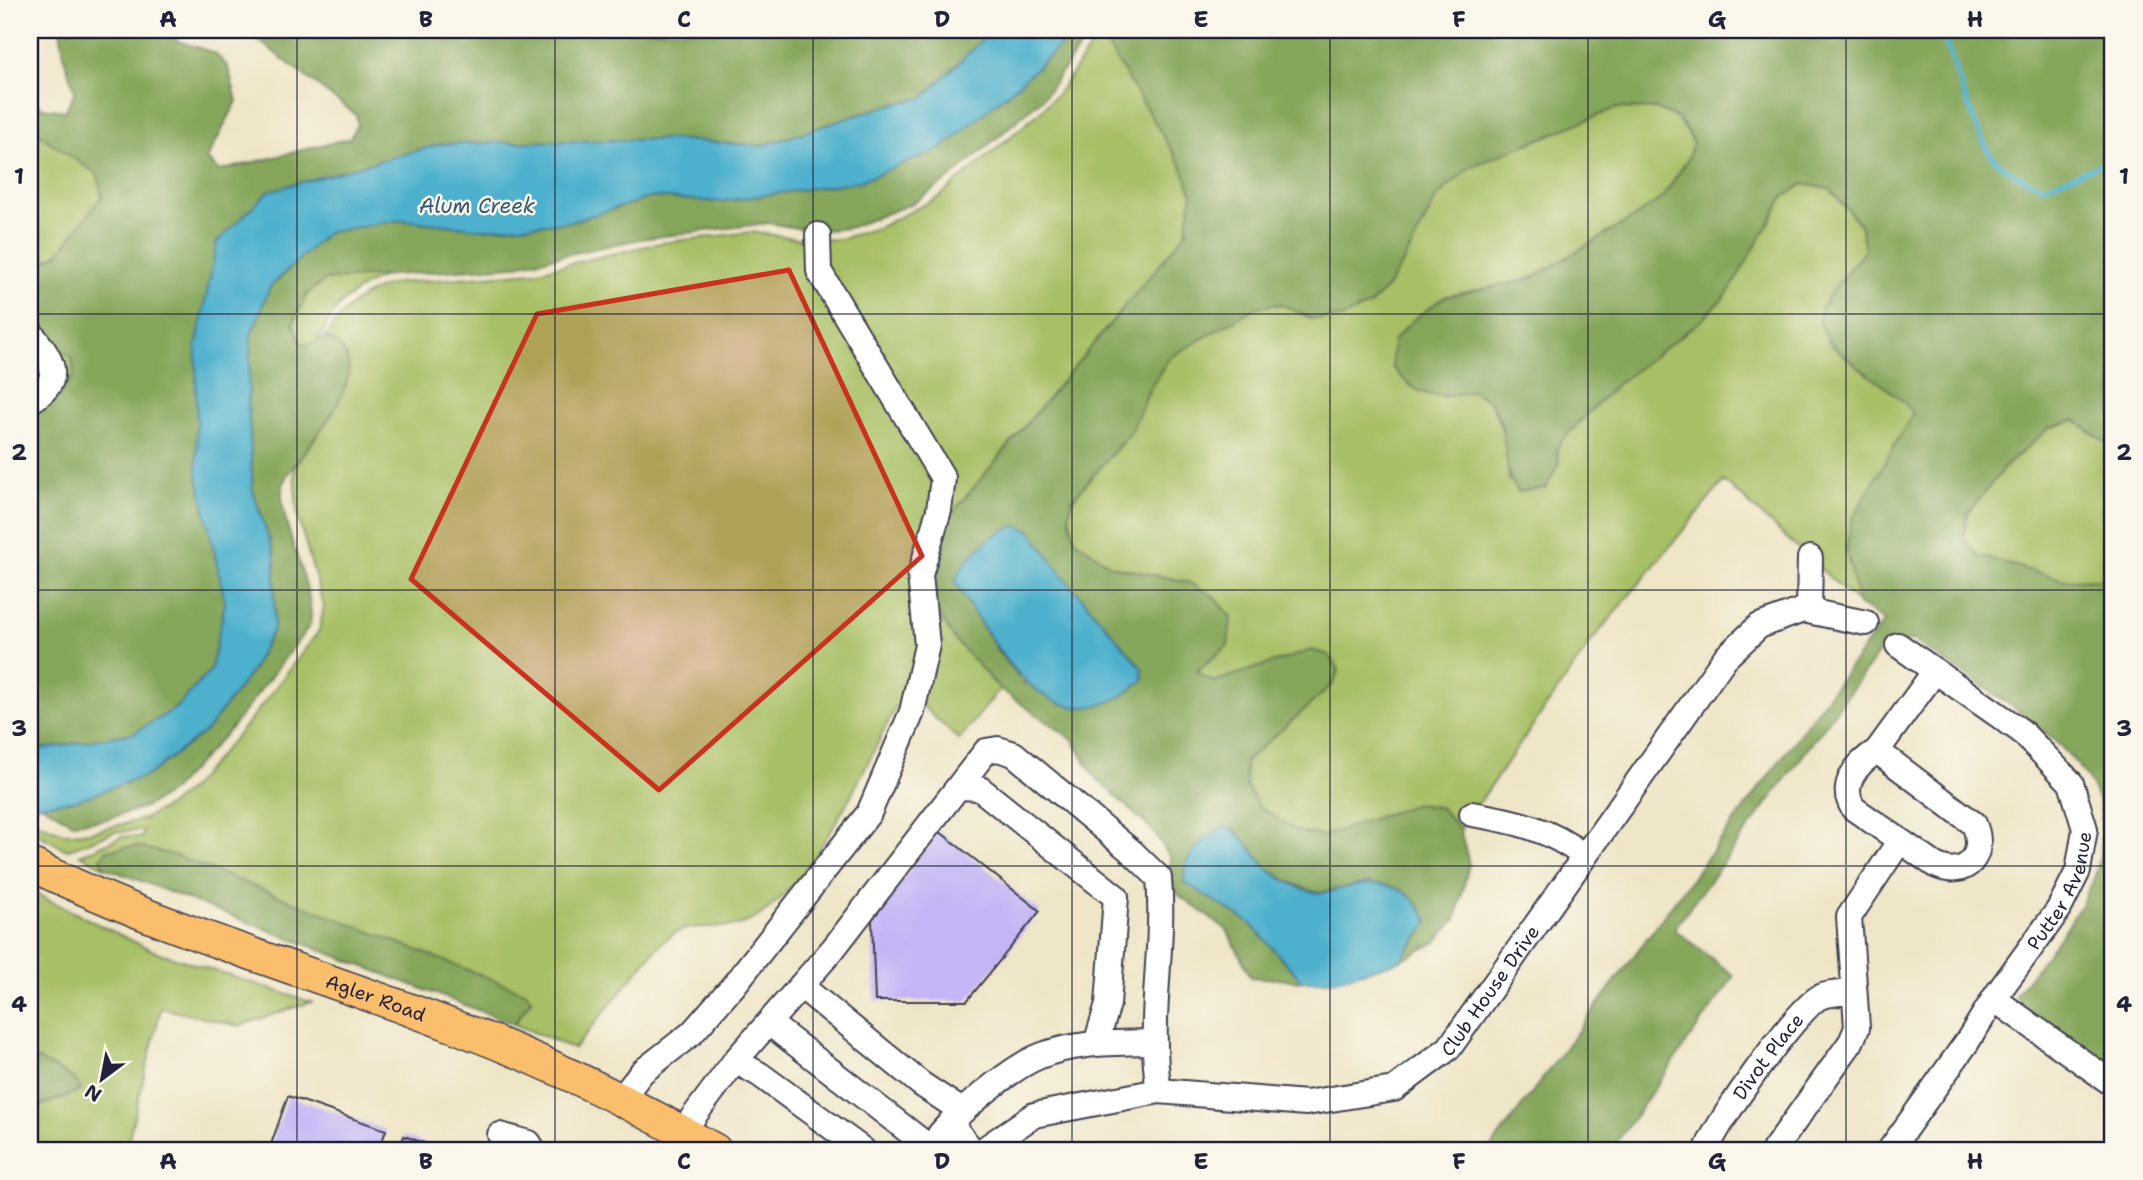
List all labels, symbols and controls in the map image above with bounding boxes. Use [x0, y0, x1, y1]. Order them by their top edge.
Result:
text: A [159, 4, 177, 34]
text: B [419, 4, 433, 34]
text: C [677, 4, 691, 34]
text: D [934, 4, 950, 34]
text: E [1193, 4, 1209, 34]
text: F [1452, 4, 1466, 34]
text: G [1708, 4, 1727, 34]
text: H [1967, 4, 1983, 34]
text: 1 [14, 161, 24, 191]
text: 1 [2119, 161, 2129, 191]
water label: Alum Creek [419, 192, 535, 220]
text: 2 [11, 437, 27, 467]
text: 2 [2116, 437, 2132, 467]
text: 3 [11, 713, 27, 743]
text: 3 [2116, 713, 2132, 743]
street label: Putter Avenue [2021, 829, 2097, 955]
street label: Club House Drive [1436, 920, 1545, 1062]
street label: Agler Road [322, 968, 429, 1027]
text: 4 [11, 989, 27, 1019]
text: 4 [2116, 989, 2132, 1019]
street label: Divot Place [1727, 1008, 1809, 1105]
north arrow [66, 1044, 136, 1114]
text: N [80, 1078, 106, 1108]
text: A [159, 1146, 177, 1176]
text: B [419, 1146, 433, 1176]
text: C [677, 1146, 691, 1176]
text: D [934, 1146, 950, 1176]
text: E [1193, 1146, 1209, 1176]
text: F [1452, 1146, 1466, 1176]
text: G [1708, 1146, 1727, 1176]
text: H [1967, 1146, 1983, 1176]

